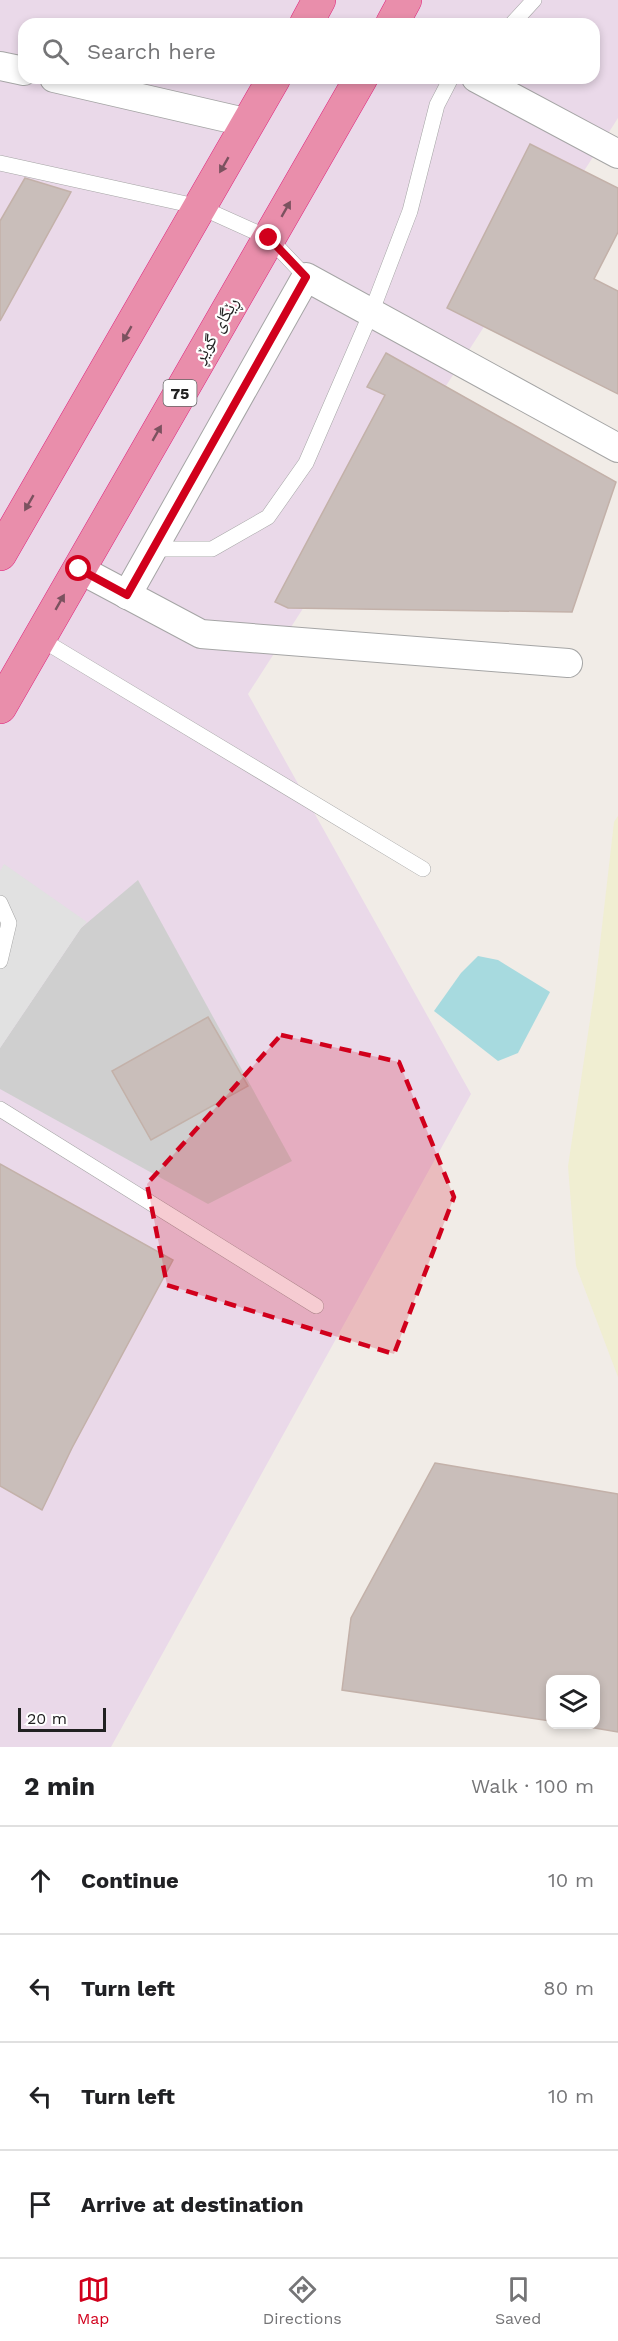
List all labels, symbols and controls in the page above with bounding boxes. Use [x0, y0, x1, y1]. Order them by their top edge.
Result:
search box [18, 18, 600, 84]
icon: search [39, 35, 72, 68]
text: Search here [87, 39, 216, 64]
one-way arrow [219, 157, 230, 173]
one-way arrow [281, 200, 291, 217]
route end [255, 224, 281, 250]
street label: ڕێگای گوێڕ [188, 293, 246, 369]
one-way arrow [122, 326, 132, 343]
road number: 75 [164, 380, 196, 406]
one-way arrow [152, 425, 163, 441]
one-way arrow [24, 495, 35, 511]
route start [65, 555, 91, 581]
one-way arrow [55, 593, 65, 610]
map controls [546, 1675, 600, 1729]
button: layers [546, 1675, 600, 1729]
scale bar [18, 1705, 106, 1732]
text: 20 m [27, 1709, 67, 1728]
text: 2 min [24, 1771, 95, 1801]
text: Walk · 100 m [471, 1774, 594, 1798]
icon: ahead [24, 1864, 57, 1897]
text: Continue [81, 1868, 179, 1893]
text: 10 m [548, 1868, 594, 1892]
icon: left [24, 1972, 57, 2005]
text: Turn left [81, 1976, 175, 2001]
text: 80 m [543, 1976, 594, 2000]
icon: left [24, 2080, 57, 2113]
text: Turn left [81, 2084, 175, 2109]
text: 10 m [548, 2084, 594, 2108]
icon: arrive [24, 2188, 57, 2221]
text: Arrive at destination [81, 2192, 304, 2217]
tab: Map [77, 2273, 110, 2328]
tab: Directions [263, 2273, 342, 2328]
tab: Saved [495, 2273, 541, 2328]

